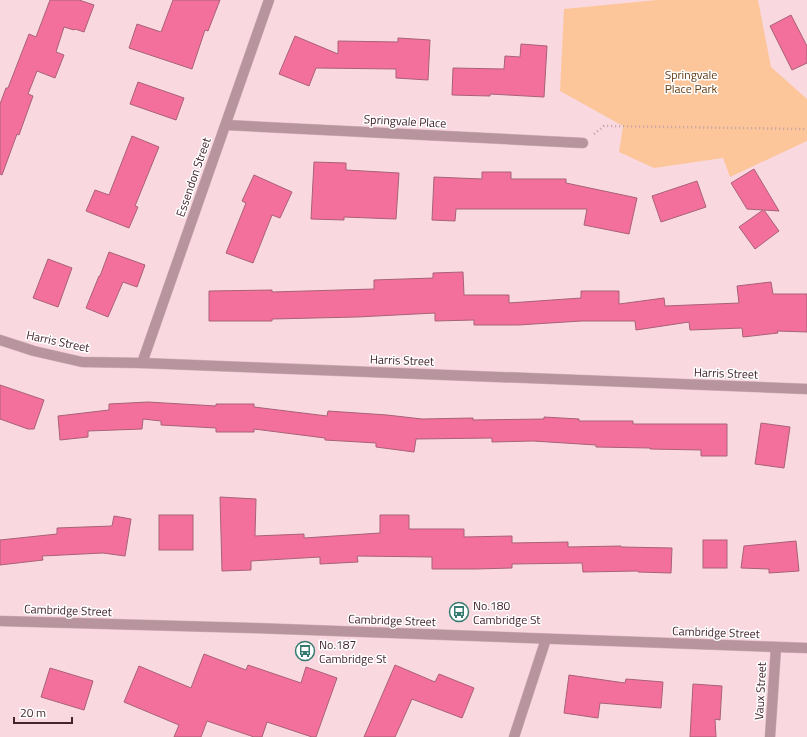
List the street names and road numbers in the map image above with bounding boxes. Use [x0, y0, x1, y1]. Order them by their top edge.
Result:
street label: Springvale Place [363, 109, 447, 133]
street label: Essendon Street [171, 134, 216, 219]
street label: Harris Street [25, 325, 92, 357]
street label: Harris Street [370, 349, 435, 371]
street label: Harris Street [694, 362, 759, 384]
street label: Cambridge Street [24, 599, 113, 621]
street label: Cambridge Street [348, 609, 437, 631]
street label: Cambridge Street [672, 621, 761, 643]
street label: Vaux Street [749, 661, 771, 720]

